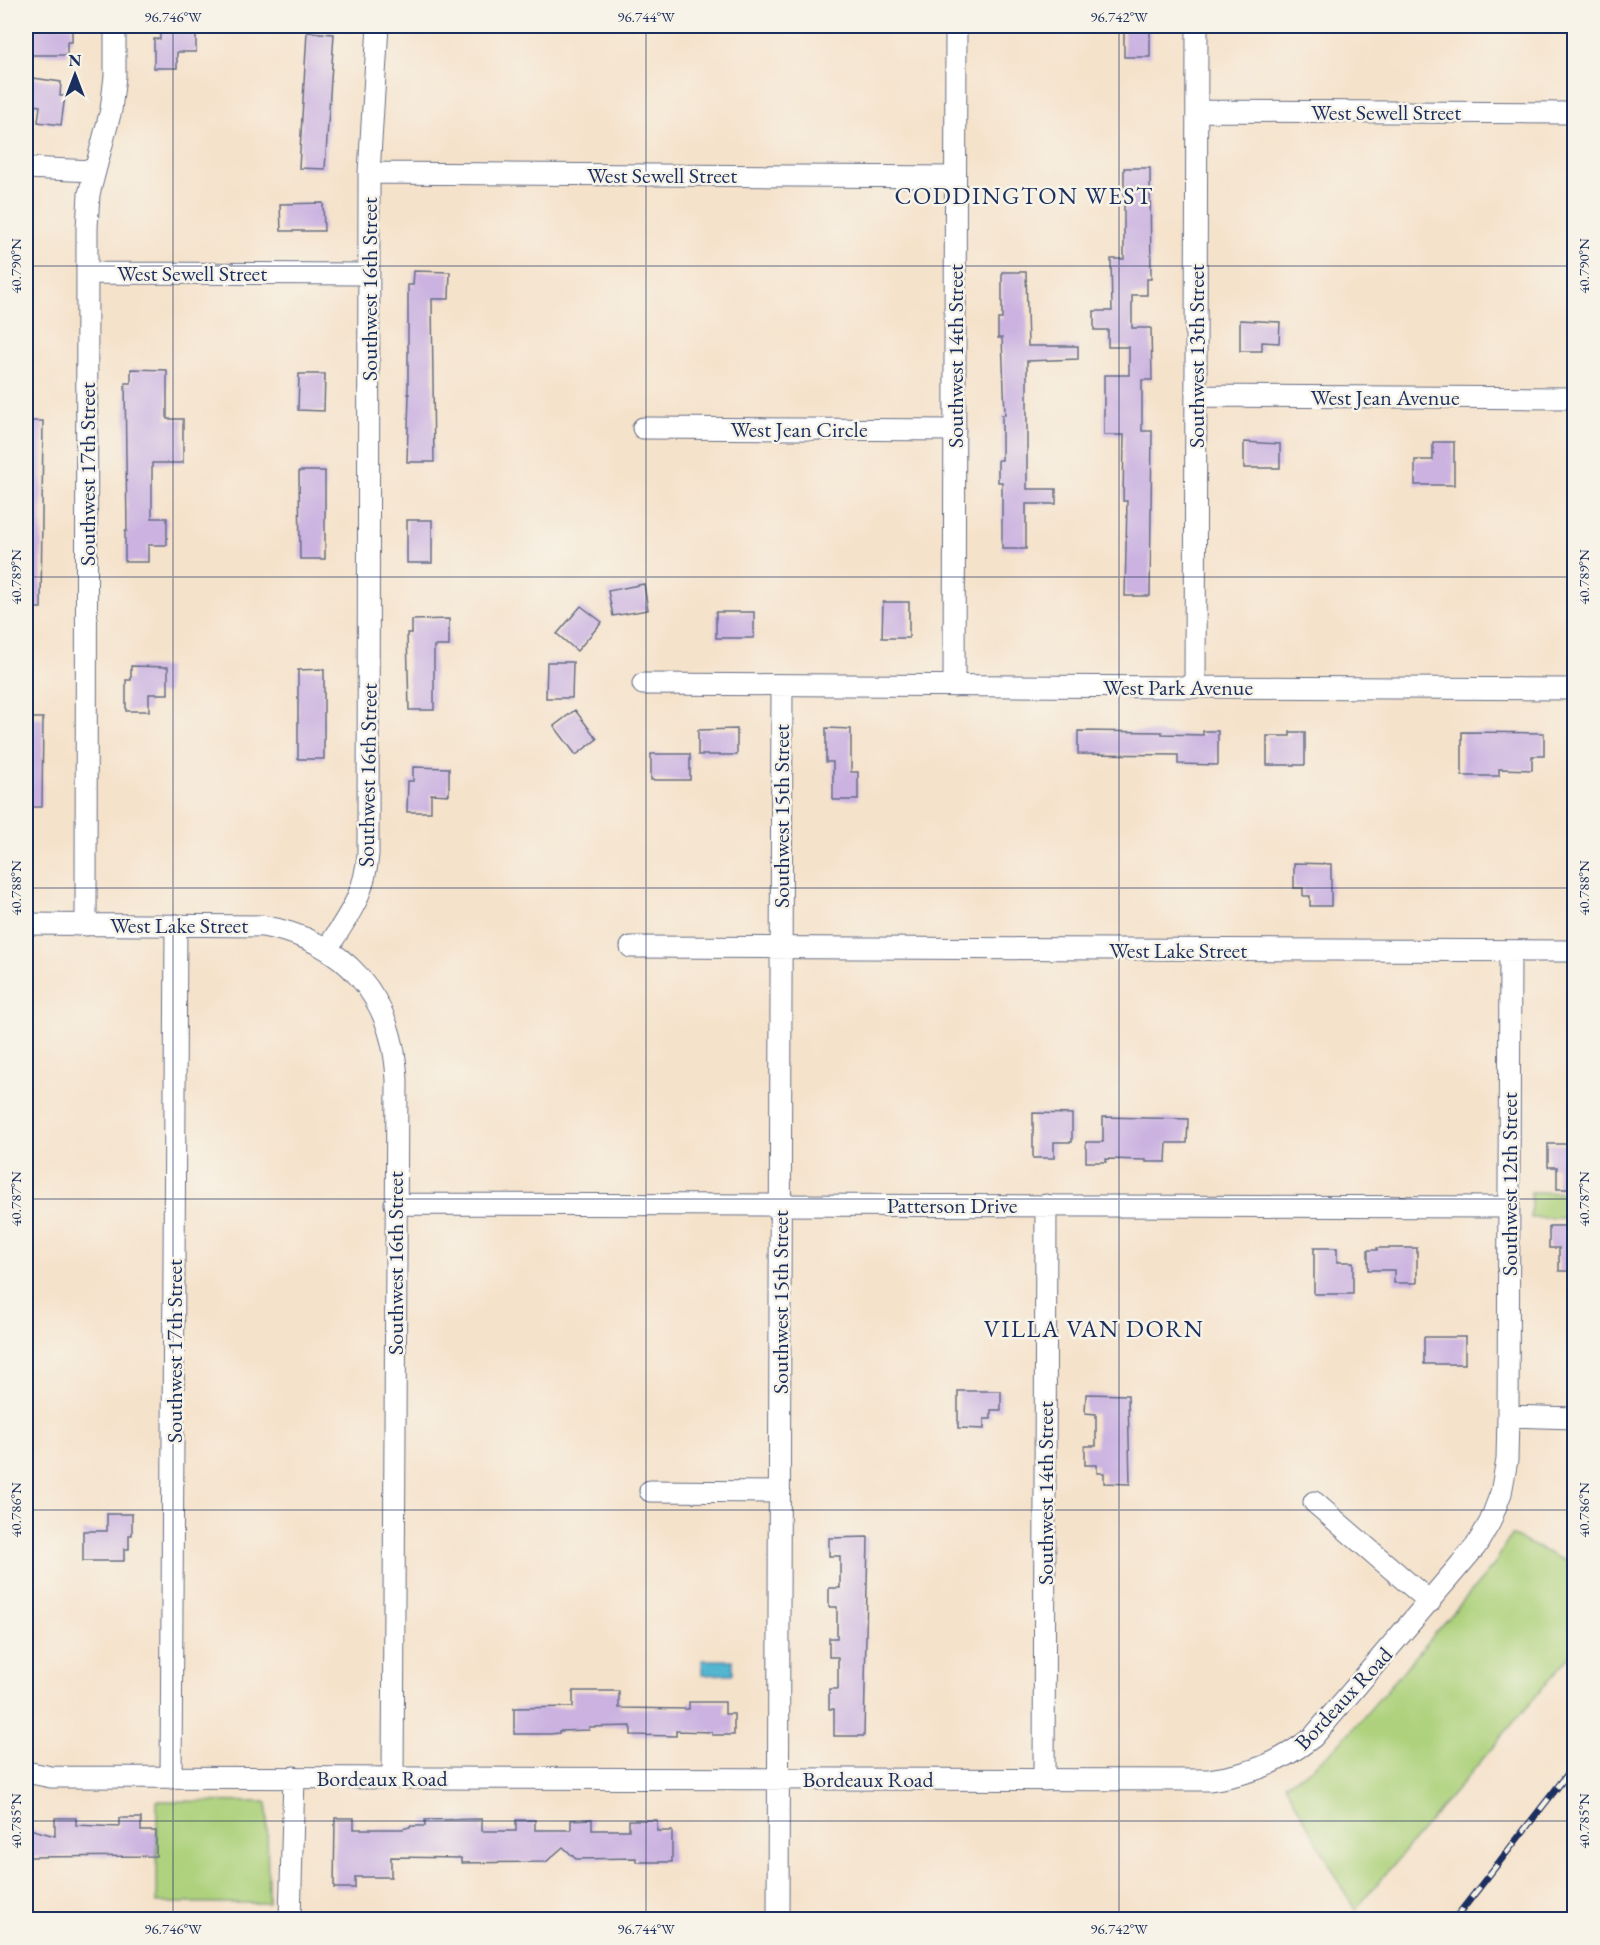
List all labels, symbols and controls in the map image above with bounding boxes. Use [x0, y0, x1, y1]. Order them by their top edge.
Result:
text: 96.746°W [144, 7, 202, 26]
text: 96.744°W [617, 7, 675, 26]
text: 96.742°W [1090, 7, 1148, 26]
north arrow [45, 45, 105, 105]
text: N [69, 50, 82, 71]
street label: West Sewell Street [1311, 98, 1461, 127]
street label: West Sewell Street [587, 161, 737, 190]
district label: CODDINGTON WEST [894, 180, 1154, 211]
street label: Southwest 16th Street [355, 197, 384, 381]
text: 40.790°N [6, 238, 25, 294]
text: 40.790°N [1574, 238, 1593, 294]
street label: West Sewell Street [117, 259, 267, 288]
street label: Southwest 14th Street [941, 264, 970, 448]
street label: Southwest 13th Street [1182, 264, 1211, 448]
street label: Southwest 17th Street [73, 382, 102, 566]
street label: West Jean Avenue [1311, 383, 1460, 412]
street label: West Jean Circle [731, 415, 868, 444]
text: 40.789°N [6, 549, 25, 605]
text: 40.789°N [1574, 549, 1593, 605]
street label: West Park Avenue [1103, 673, 1253, 702]
street label: Southwest 16th Street [351, 683, 384, 867]
street label: Southwest 15th Street [767, 724, 796, 908]
text: 40.788°N [6, 860, 25, 916]
text: 40.788°N [1574, 860, 1593, 916]
street label: West Lake Street [110, 911, 248, 940]
street label: West Lake Street [1109, 936, 1247, 965]
street label: Southwest 12th Street [1495, 1092, 1524, 1276]
text: 40.787°N [6, 1171, 25, 1227]
street label: Southwest 16th Street [381, 1171, 410, 1355]
text: 40.787°N [1574, 1171, 1593, 1227]
street label: Patterson Drive [887, 1191, 1018, 1220]
street label: Southwest 15th Street [766, 1210, 795, 1394]
street label: Southwest 17th Street [160, 1259, 189, 1443]
district label: VILLA VAN DORN [984, 1313, 1204, 1344]
street label: Southwest 14th Street [1031, 1401, 1060, 1585]
text: 40.786°N [6, 1482, 25, 1538]
text: 40.786°N [1574, 1482, 1593, 1538]
street label: Bordeaux Road [1288, 1640, 1399, 1756]
street label: Bordeaux Road [316, 1764, 448, 1793]
street label: Bordeaux Road [802, 1765, 934, 1794]
text: 40.785°N [6, 1793, 25, 1849]
text: 40.785°N [1574, 1793, 1593, 1849]
text: 96.746°W [144, 1919, 202, 1938]
text: 96.744°W [617, 1919, 675, 1938]
text: 96.742°W [1090, 1919, 1148, 1938]

